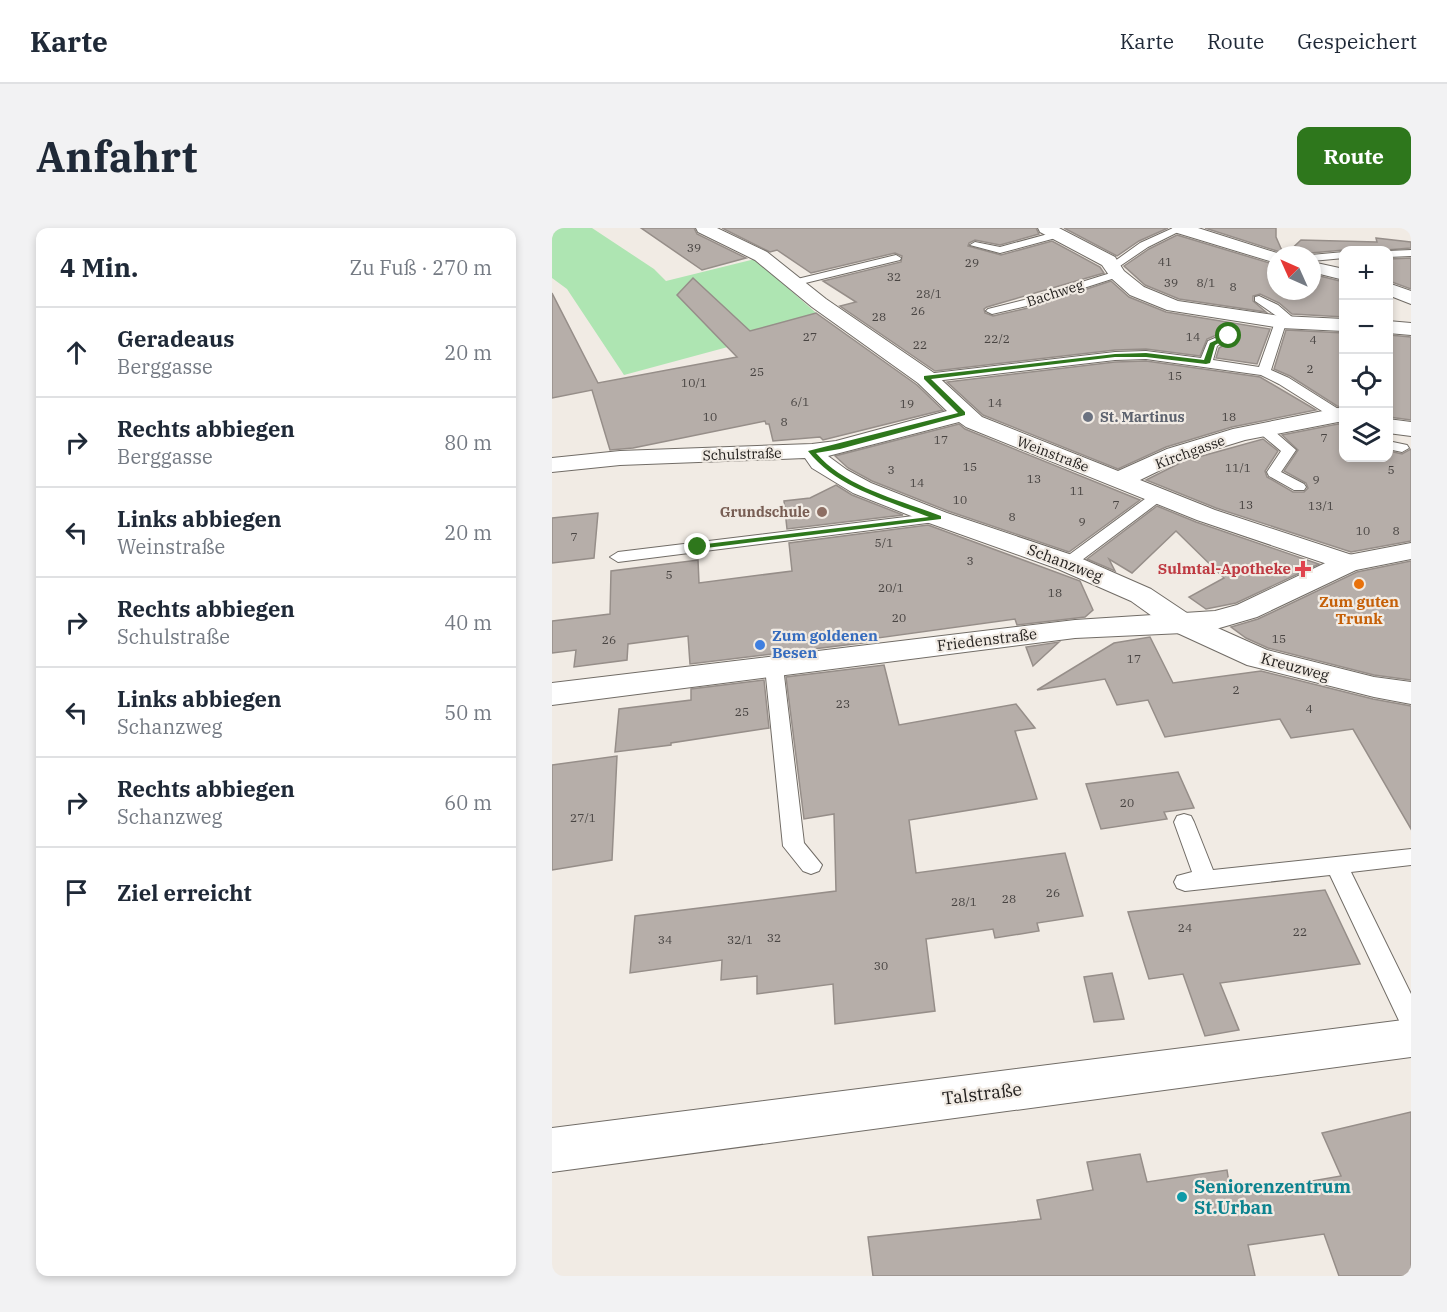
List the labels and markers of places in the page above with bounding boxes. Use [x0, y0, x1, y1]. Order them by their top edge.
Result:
place label: St. Martinus [1100, 408, 1185, 426]
marker: St. Martinus [1081, 410, 1095, 424]
place label: Grundschule [720, 503, 810, 521]
marker: Grundschule [815, 505, 829, 519]
place label: Sulmtal-Apotheke [1158, 559, 1291, 578]
marker: Sulmtal-Apotheke [1296, 562, 1310, 576]
marker: Zum guten Trunk [1352, 577, 1366, 591]
place label: Zum guten Trunk [1319, 592, 1399, 628]
place label: Zum goldenen Besen [772, 626, 878, 662]
marker: Zum goldenen Besen [753, 638, 767, 652]
place label: Seniorenzentrum St.Urban [1194, 1175, 1351, 1219]
marker: Seniorenzentrum St.Urban [1175, 1190, 1189, 1204]

